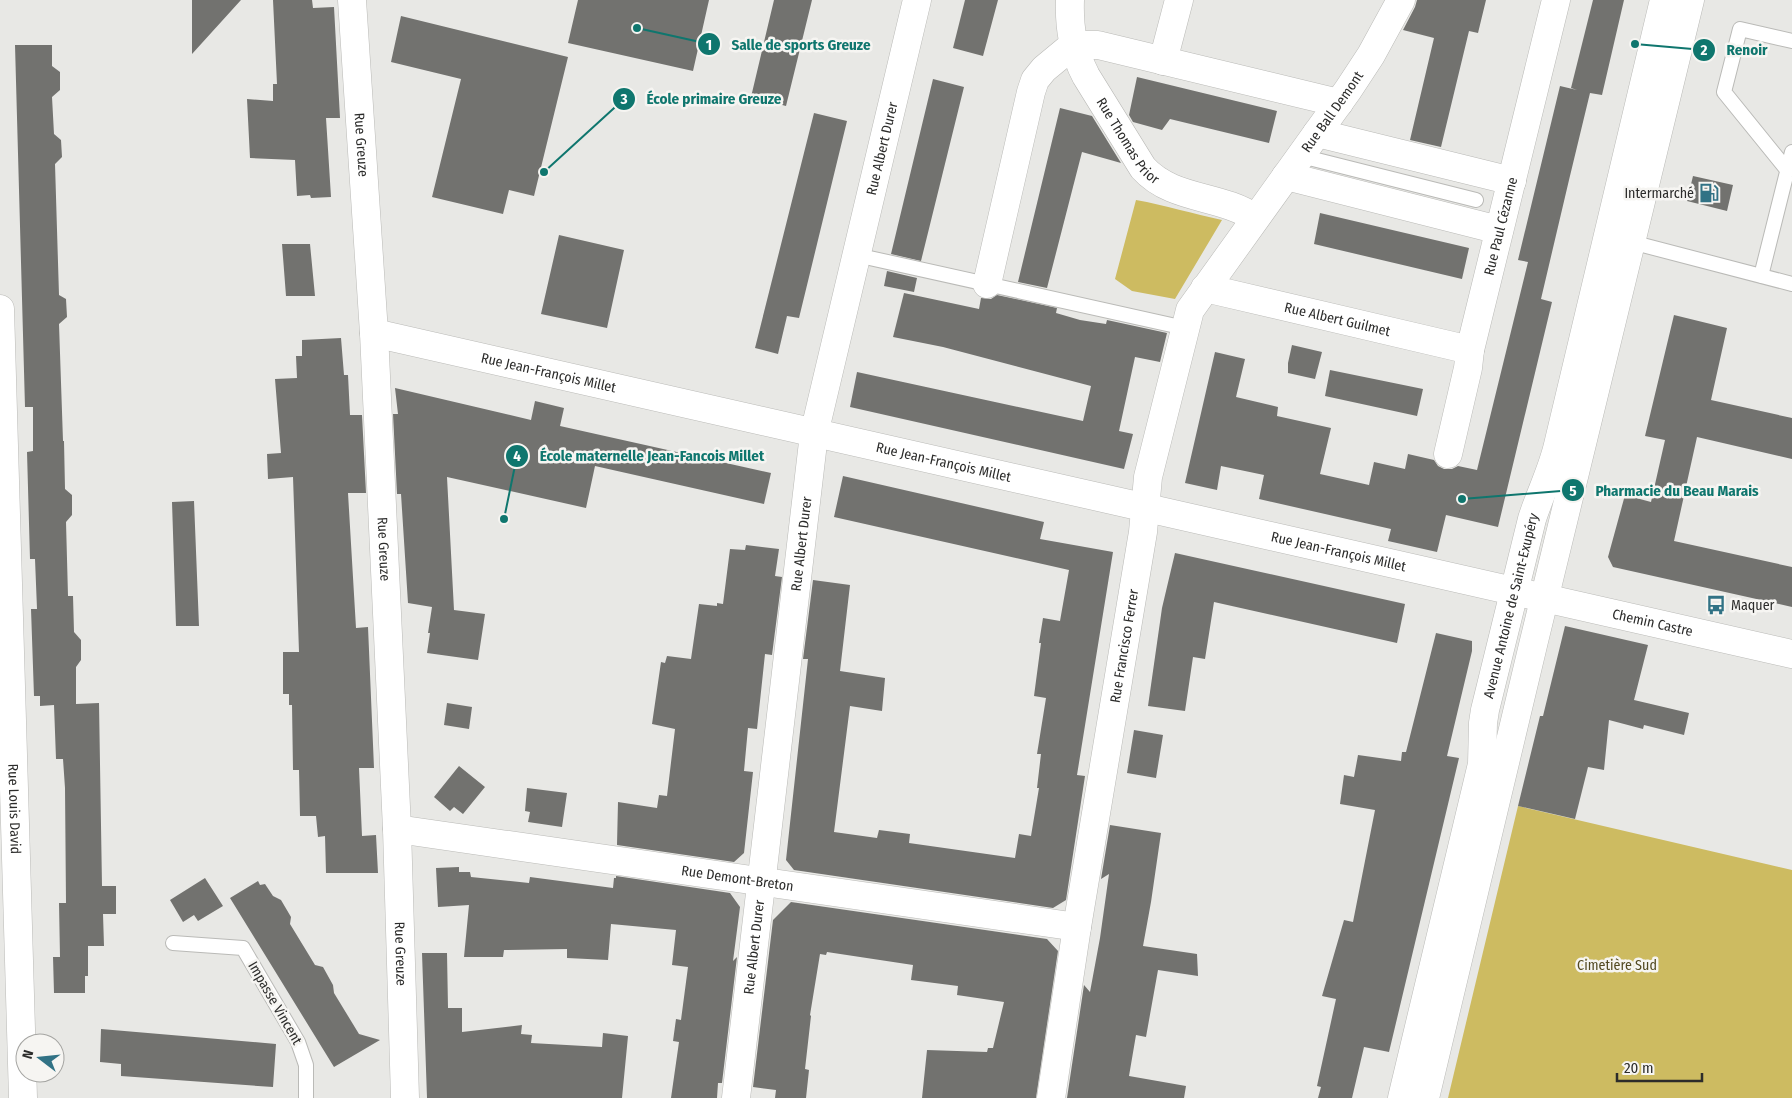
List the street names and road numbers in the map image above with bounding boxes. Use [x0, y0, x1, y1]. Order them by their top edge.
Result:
street label: Rue Ball Demont [1298, 67, 1367, 155]
street label: Rue Thomas Prior [1093, 94, 1163, 188]
street label: Rue Albert Durer [862, 100, 901, 197]
street label: Rue Greuze [351, 112, 372, 177]
street label: Rue Paul Cézanne [1480, 175, 1521, 277]
street label: Rue Albert Guilmet [1283, 298, 1392, 340]
street label: Rue Jean-François Millet [479, 349, 618, 396]
street label: Rue Jean-François Millet [874, 438, 1013, 486]
street label: Rue Albert Durer [787, 495, 815, 592]
street label: Avenue Antoine de Saint-Exupéry [1480, 510, 1542, 700]
street label: Rue Greuze [374, 517, 394, 582]
street label: Rue Jean-François Millet [1269, 528, 1408, 575]
street label: Rue Francisco Ferrer [1106, 588, 1142, 704]
street label: Chemin Castre [1611, 605, 1695, 640]
street label: Rue Louis David [5, 763, 24, 854]
street label: Rue Demont-Breton [680, 862, 795, 895]
street label: Rue Albert Durer [740, 899, 768, 995]
street label: Rue Greuze [391, 921, 410, 986]
street label: Impasse Vincent [244, 958, 306, 1048]

